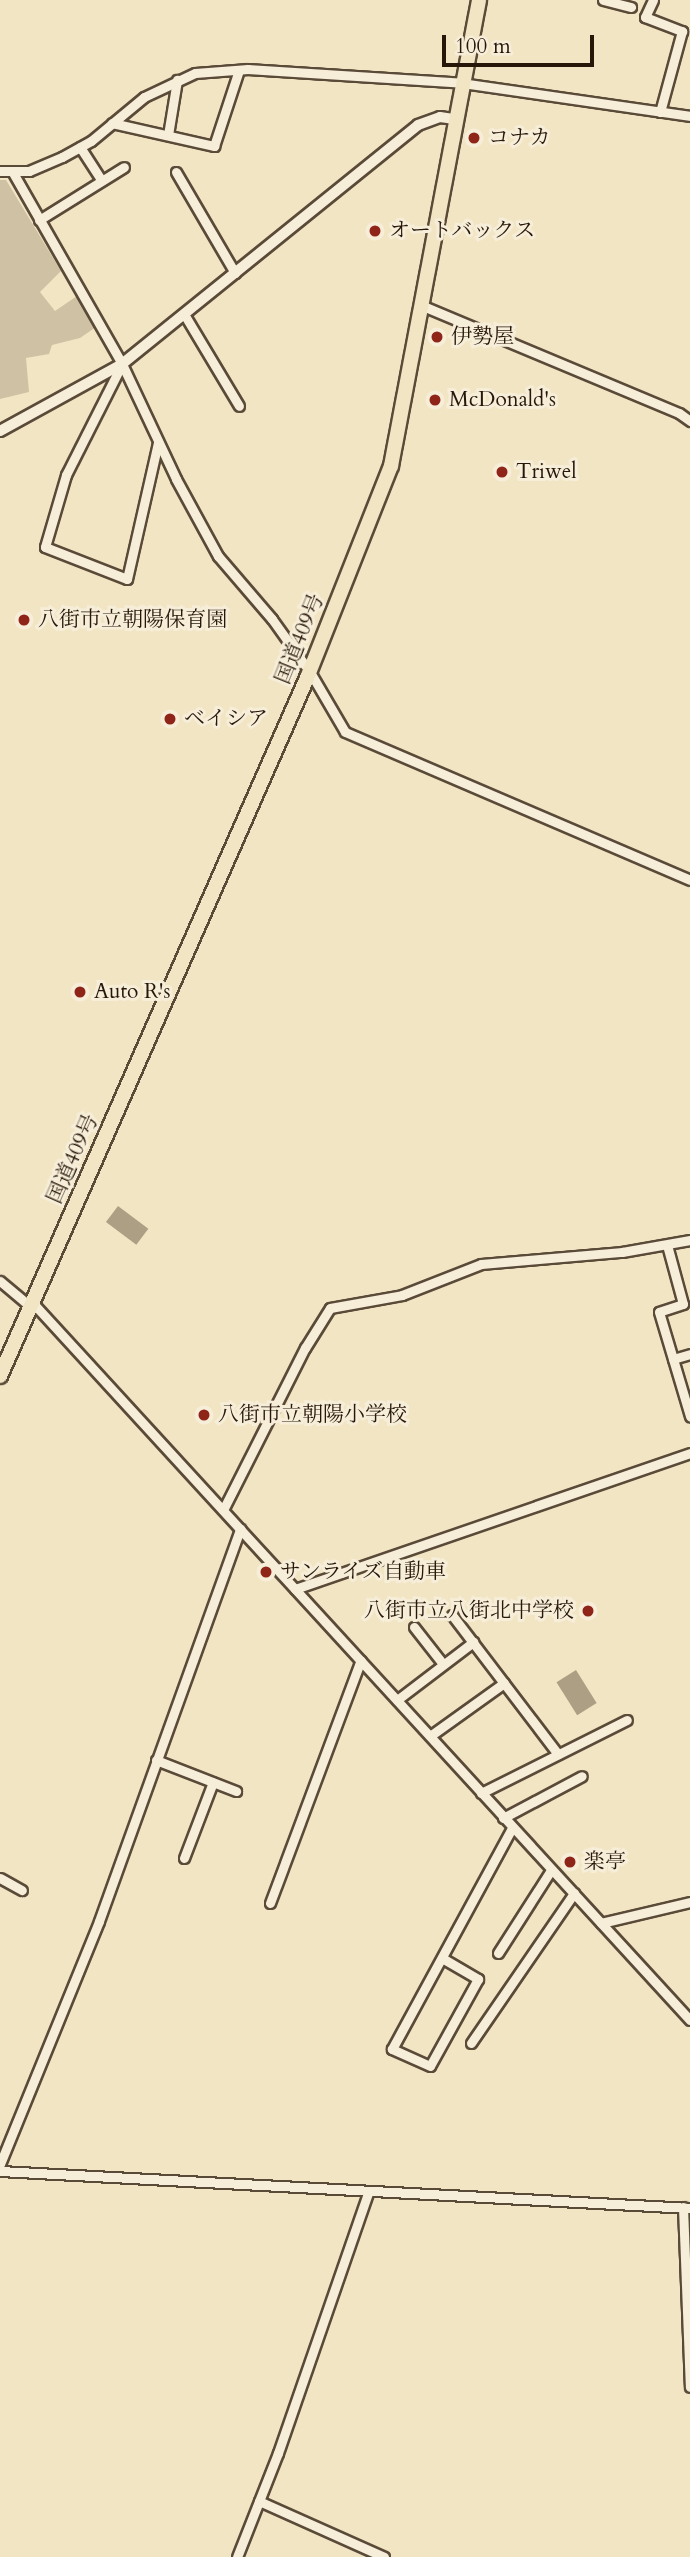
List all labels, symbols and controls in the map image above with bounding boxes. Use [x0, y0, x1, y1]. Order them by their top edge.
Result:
scale bar [445, 21, 597, 65]
text: 100 m [455, 32, 511, 61]
place label: コナカ [488, 125, 551, 151]
marker: コナカ [466, 130, 482, 146]
place label: オートバックス [389, 218, 536, 244]
marker: オートバックス [367, 223, 383, 239]
place label: 伊勢屋 [451, 324, 514, 350]
marker: 伊勢屋 [429, 329, 445, 345]
place label: McDonald's [449, 387, 556, 413]
marker: McDonald's [427, 392, 443, 408]
place label: Triwel [516, 459, 577, 485]
marker: Triwel [494, 464, 510, 480]
street label: 国道409号 [270, 590, 330, 688]
place label: 八街市立朝陽保育園 [38, 607, 227, 633]
marker: 八街市立朝陽保育園 [16, 612, 32, 628]
place label: ベイシア [184, 706, 268, 732]
marker: ベイシア [162, 711, 178, 727]
place label: Auto R's [94, 979, 170, 1005]
marker: Auto R's [72, 984, 88, 1000]
street label: 国道409号 [42, 1110, 104, 1208]
place label: 八街市立朝陽小学校 [218, 1402, 407, 1428]
marker: 八街市立朝陽小学校 [196, 1407, 212, 1423]
place label: サンライズ自動車 [280, 1559, 448, 1585]
marker: サンライズ自動車 [258, 1564, 274, 1580]
place label: 八街市立八街北中学校 [364, 1598, 574, 1624]
marker: 八街市立八街北中学校 [580, 1603, 596, 1619]
place label: 楽亭 [584, 1849, 626, 1875]
marker: 楽亭 [562, 1854, 578, 1870]

